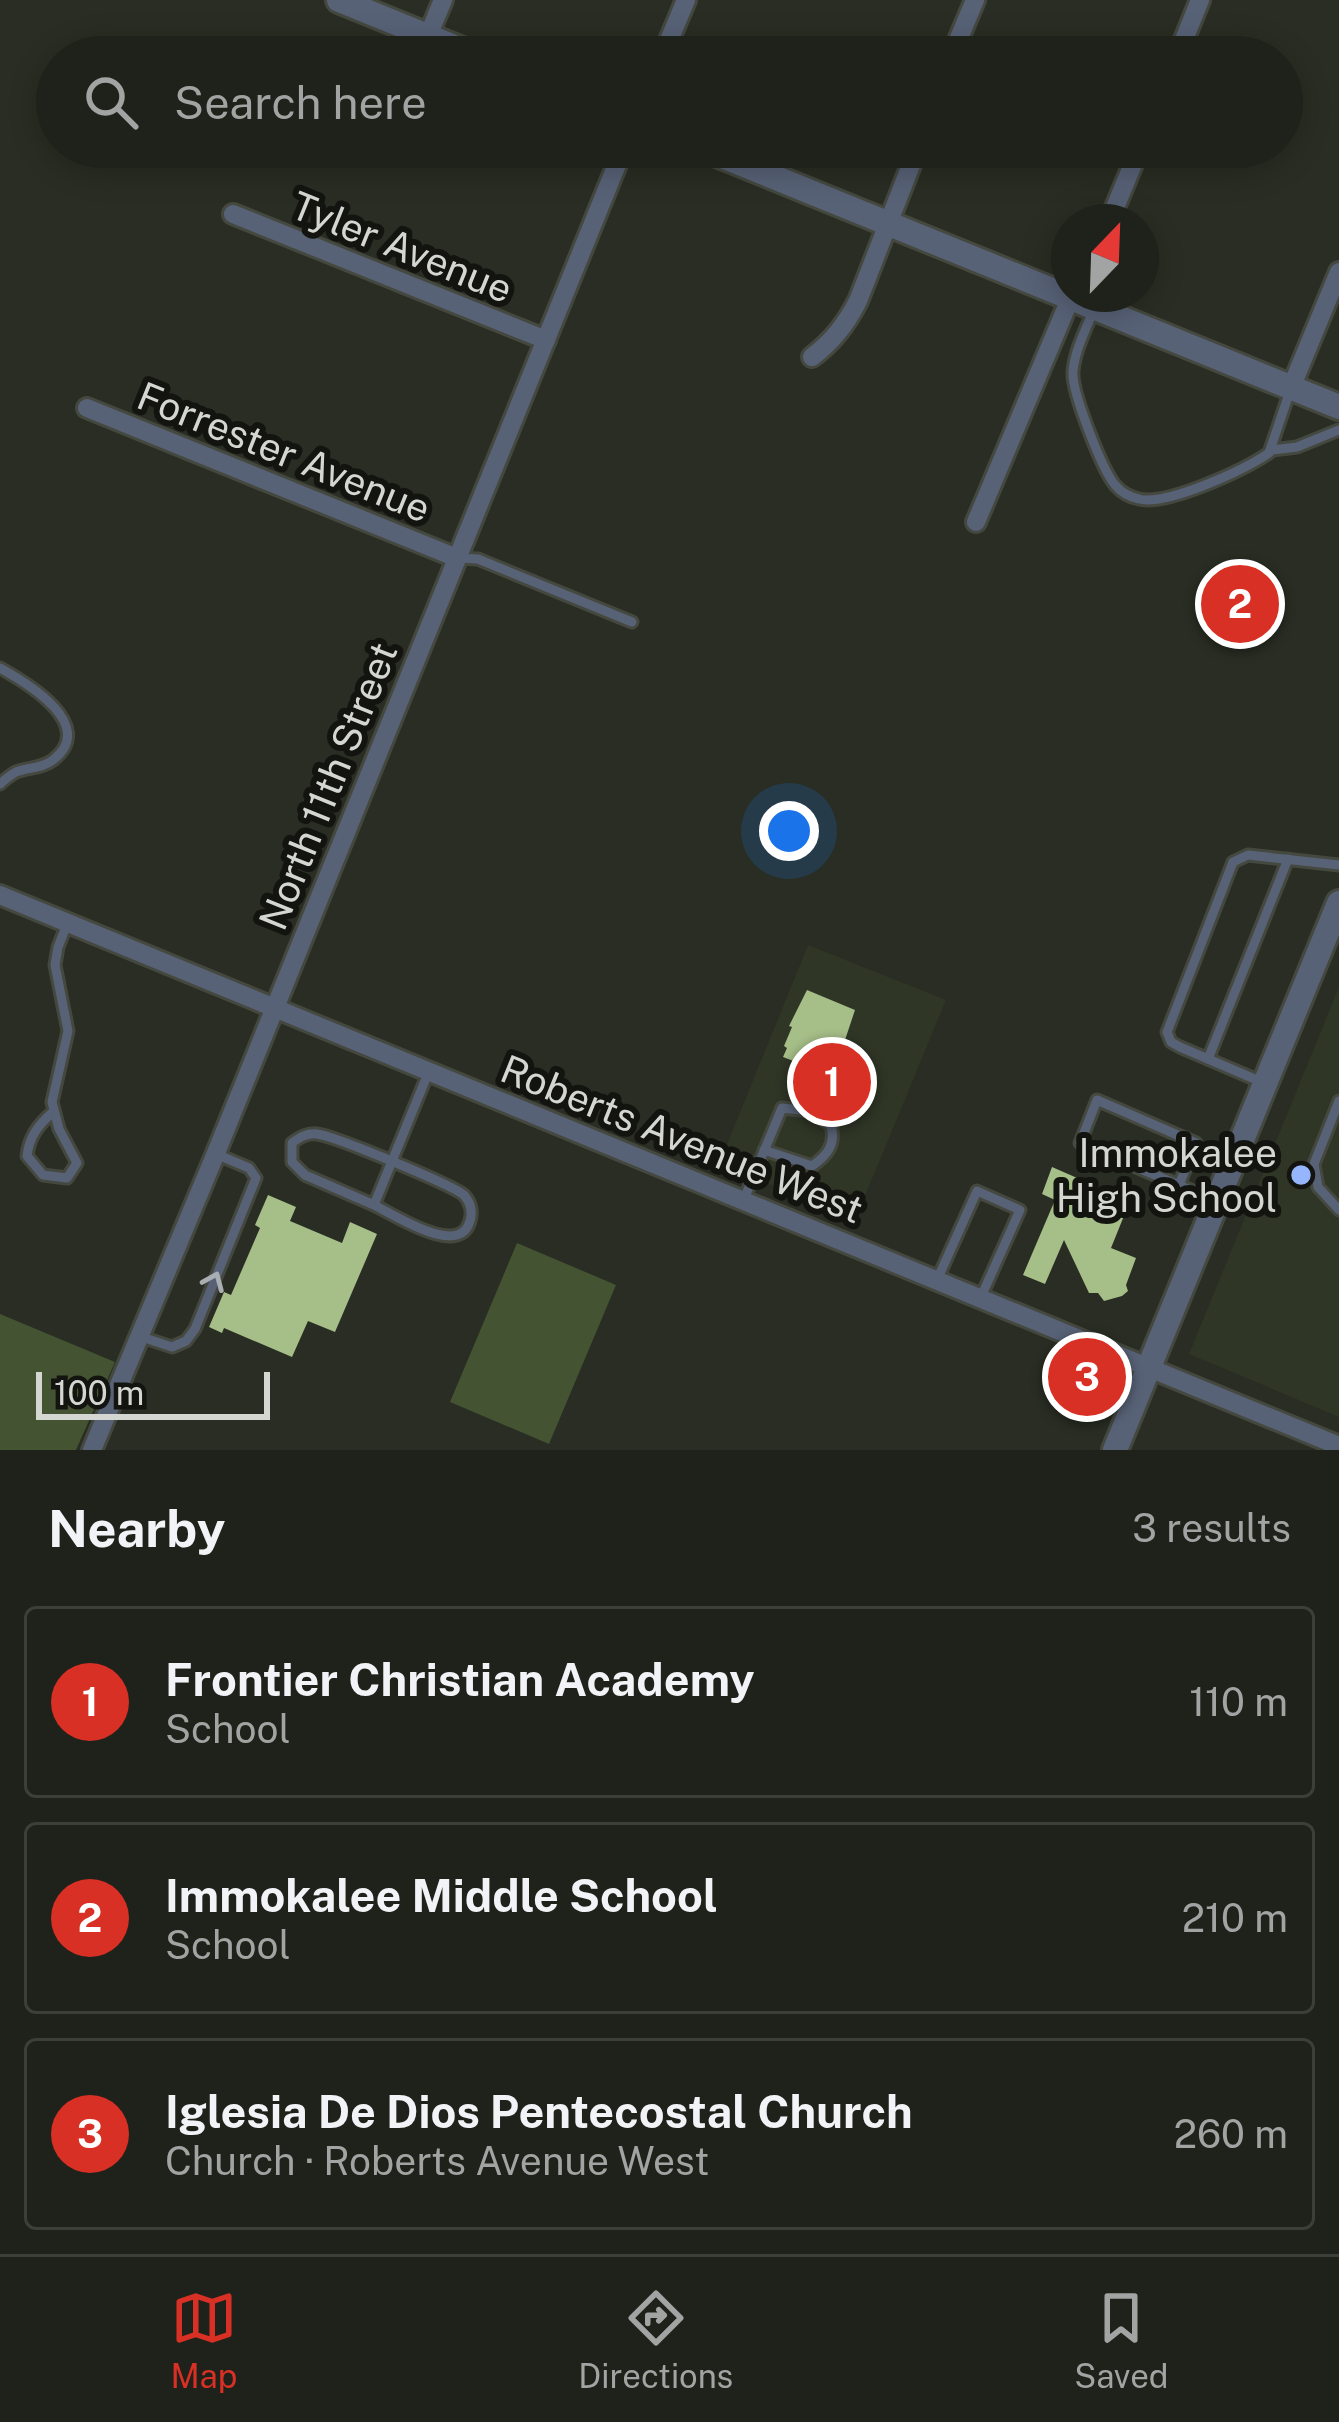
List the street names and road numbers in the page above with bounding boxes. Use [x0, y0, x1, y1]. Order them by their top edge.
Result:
street label: Tyler Avenue [285, 182, 519, 312]
street label: Forrester Avenue [131, 372, 437, 532]
street label: North 11th Street [249, 636, 407, 936]
street label: Roberts Avenue West [494, 1045, 870, 1233]

